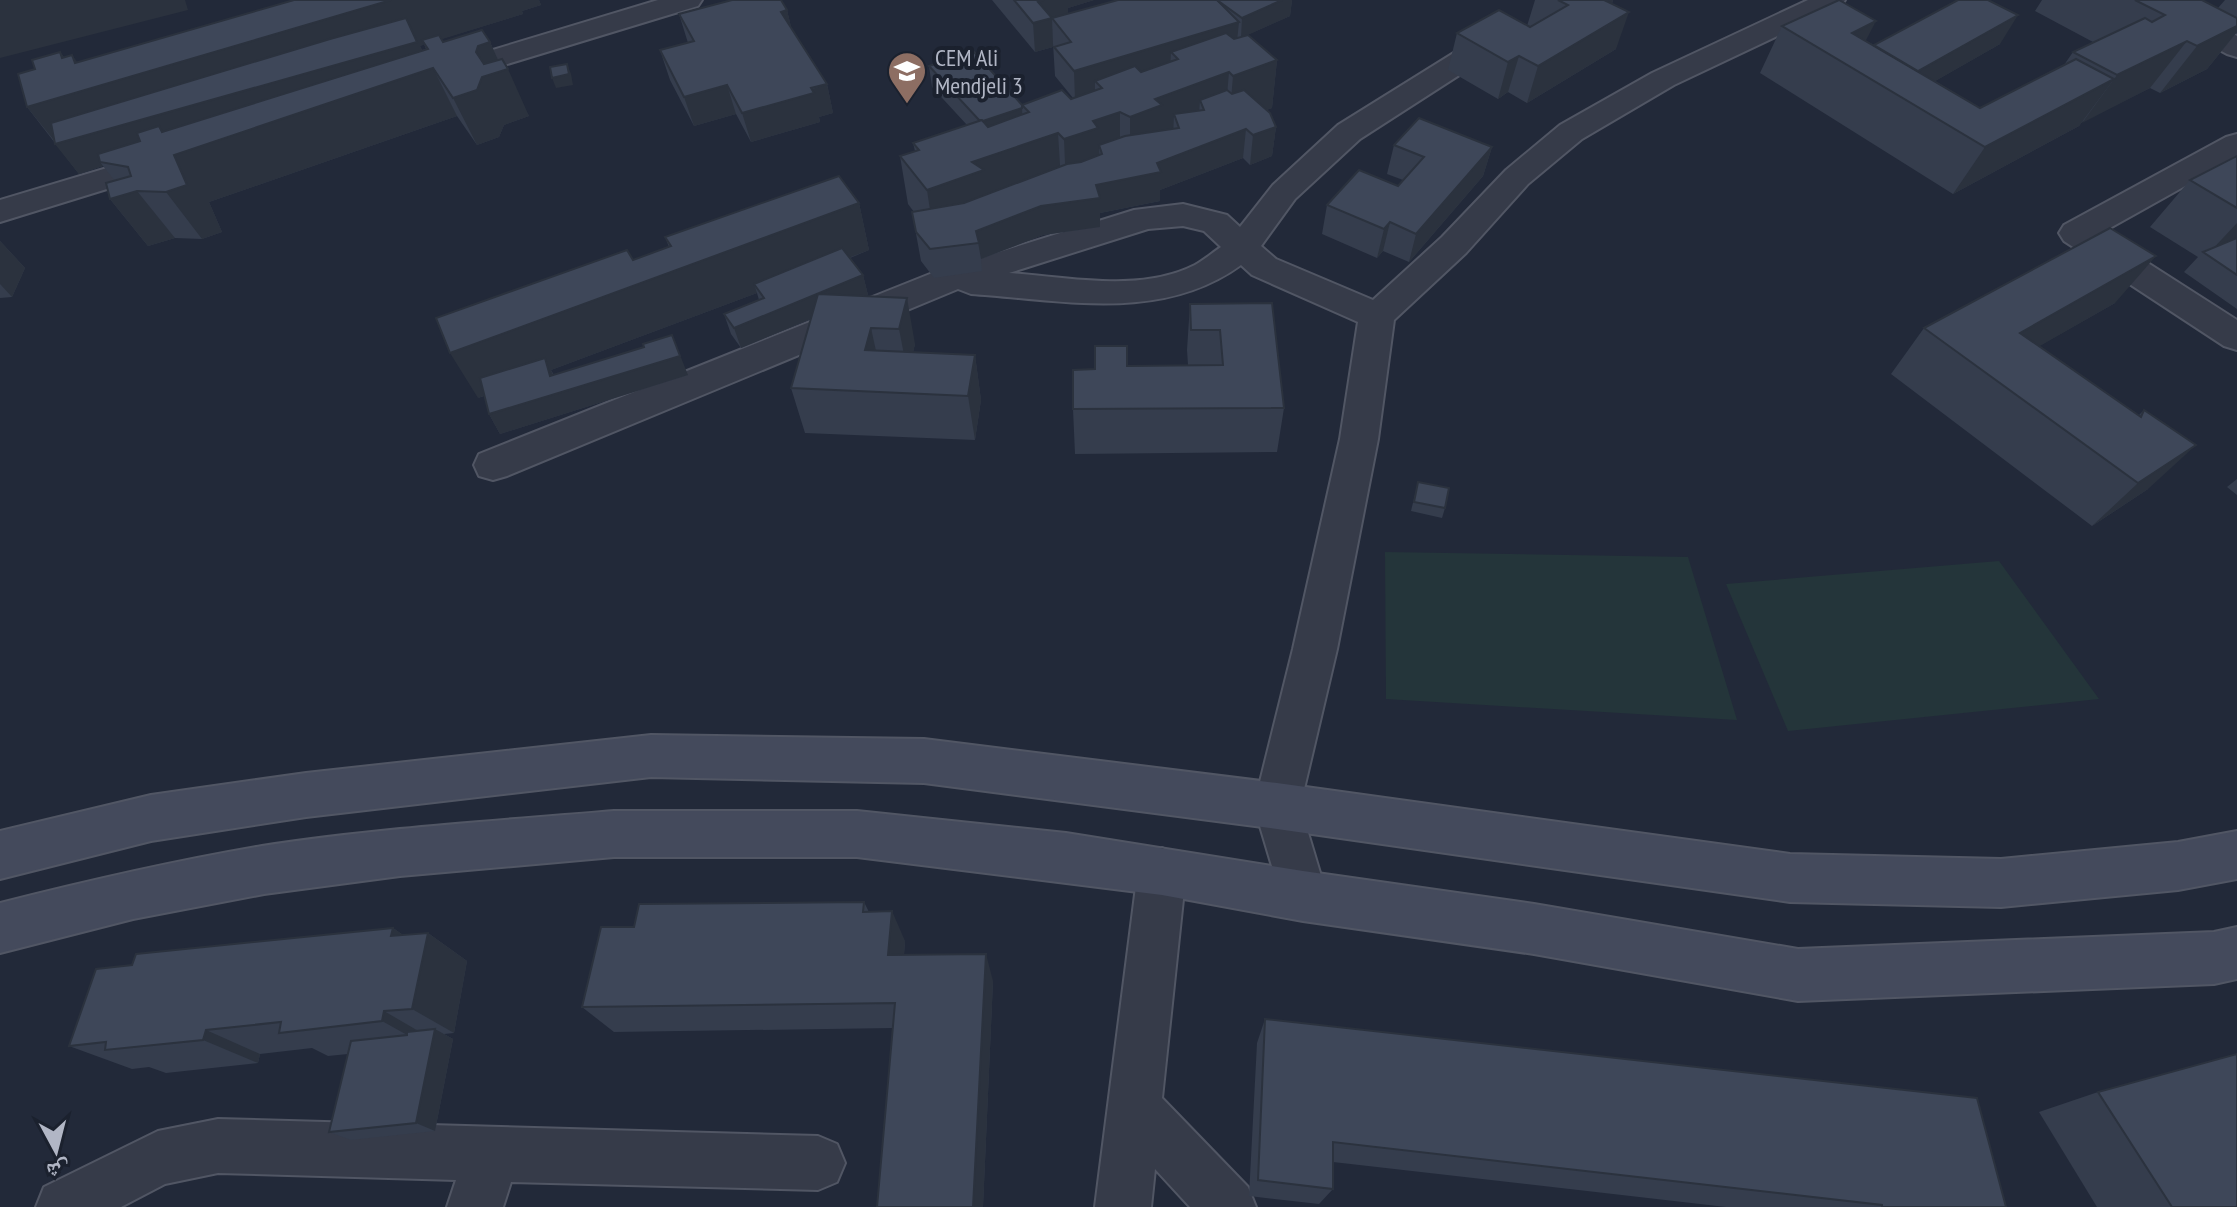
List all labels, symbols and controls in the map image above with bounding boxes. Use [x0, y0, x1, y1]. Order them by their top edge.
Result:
place label: CEM Ali Mendjeli 3 [935, 42, 1023, 101]
school or university icon: CEM Ali Mendjeli 3 [886, 50, 928, 105]
north arrow [16, 1111, 96, 1191]
text: ش [45, 1156, 72, 1186]

